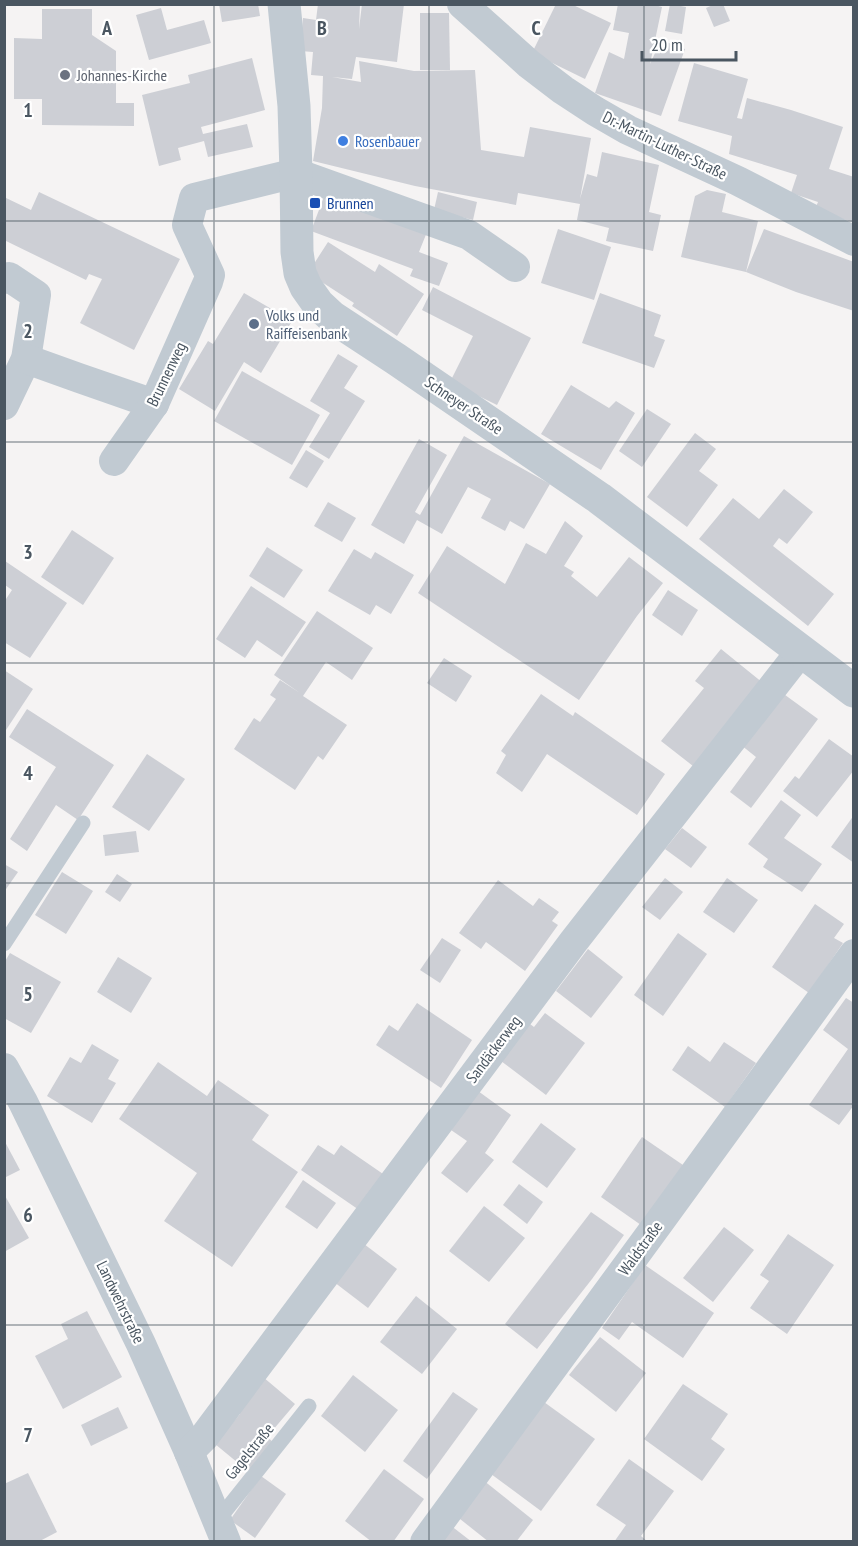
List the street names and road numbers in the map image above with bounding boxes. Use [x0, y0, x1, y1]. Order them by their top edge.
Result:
street label: Dr.-Martin-Luther-Straße [600, 106, 730, 184]
street label: Brunnenweg [142, 339, 190, 409]
street label: Schneyer Straße [421, 372, 507, 438]
street label: Sandäckerweg [461, 1011, 525, 1087]
street label: Waldstraße [614, 1217, 666, 1279]
street label: Landwehrstraße [92, 1258, 150, 1346]
street label: Gagelstraße [220, 1419, 278, 1483]

